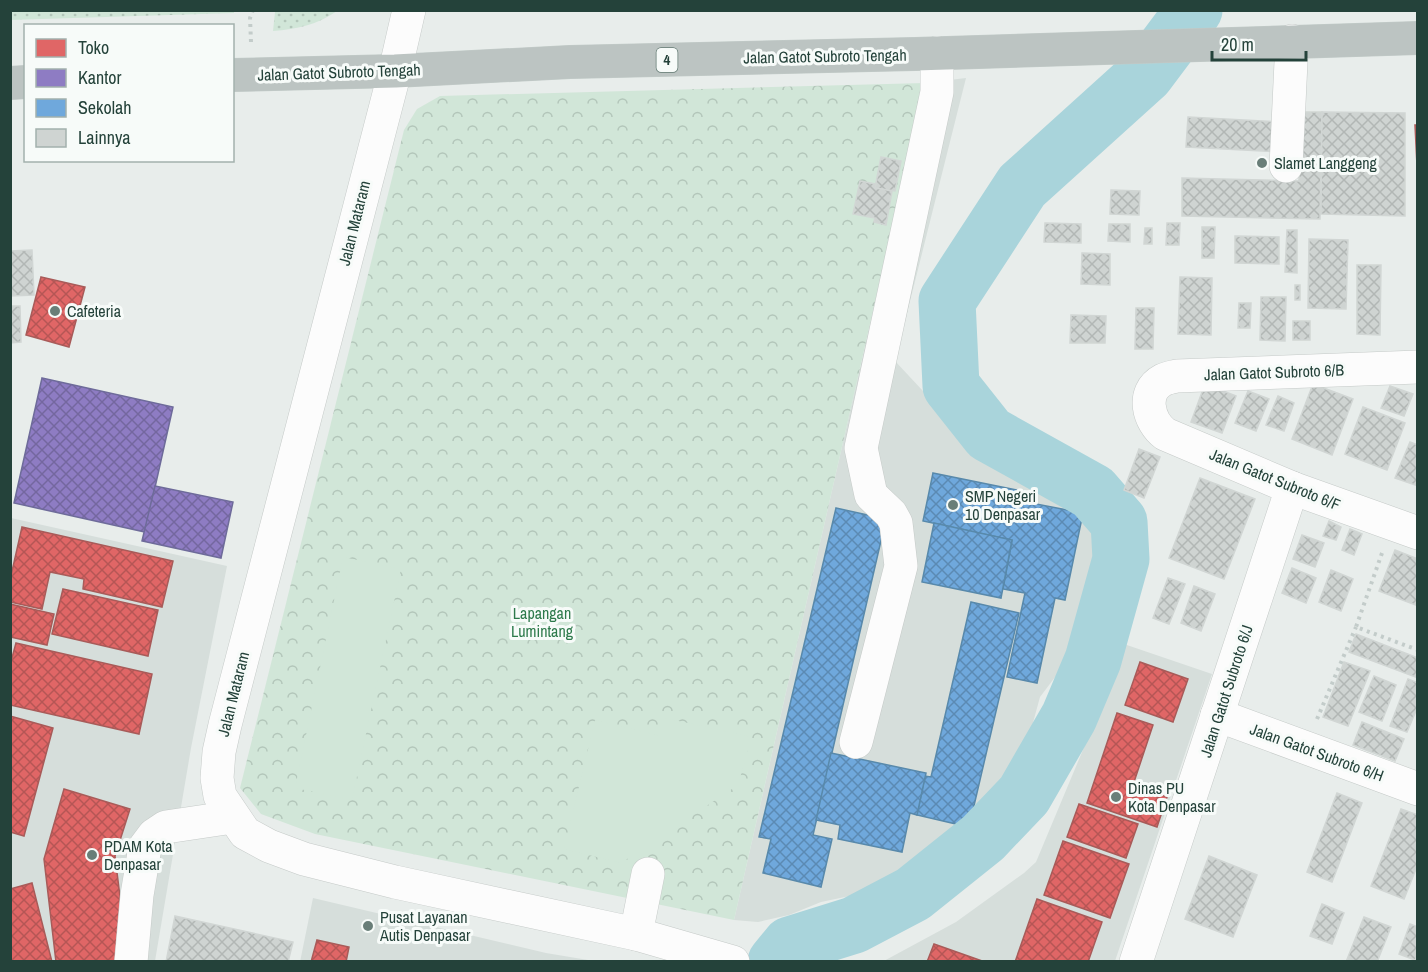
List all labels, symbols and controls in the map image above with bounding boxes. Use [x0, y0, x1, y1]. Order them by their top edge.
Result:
legend [24, 24, 234, 162]
scale bar [1212, 24, 1306, 62]
text: 20 m [1221, 32, 1254, 57]
text: Toko [78, 35, 109, 60]
street label: Jalan Gatot Subroto Tengah [743, 44, 907, 68]
road number: 4 [656, 48, 678, 72]
street label: Jalan Gatot Subroto Tengah [257, 58, 421, 86]
text: Kantor [78, 65, 122, 90]
text: Sekolah [78, 95, 131, 120]
text: Lainnya [78, 125, 131, 150]
place label: Slamet Langgeng [1274, 152, 1378, 174]
marker: Slamet Langgeng [1255, 156, 1269, 170]
street label: Jalan Mataram [333, 178, 375, 268]
place label: Cafeteria [67, 300, 122, 322]
marker: Cafeteria [48, 304, 62, 318]
street label: Jalan Gatot Subroto 6/B [1204, 359, 1345, 385]
street label: Jalan Gatot Subroto 6/F [1206, 443, 1344, 515]
place label: SMP Negeri 10 Denpasar [965, 485, 1041, 525]
marker: SMP Negeri 10 Denpasar [946, 498, 960, 512]
park label: Lapangan Lumintang [511, 602, 574, 642]
street label: Jalan Gatot Subroto 6/J [1194, 622, 1258, 760]
street label: Jalan Mataram [212, 649, 254, 739]
street label: Jalan Gatot Subroto 6/H [1247, 718, 1387, 786]
place label: Dinas PU Kota Denpasar [1128, 777, 1216, 817]
marker: Dinas PU Kota Denpasar [1109, 790, 1123, 804]
place label: PDAM Kota Denpasar [104, 835, 173, 875]
marker: PDAM Kota Denpasar [85, 848, 99, 862]
place label: Pusat Layanan Autis Denpasar [379, 906, 471, 946]
marker: Pusat Layanan Autis Denpasar [361, 919, 375, 933]

